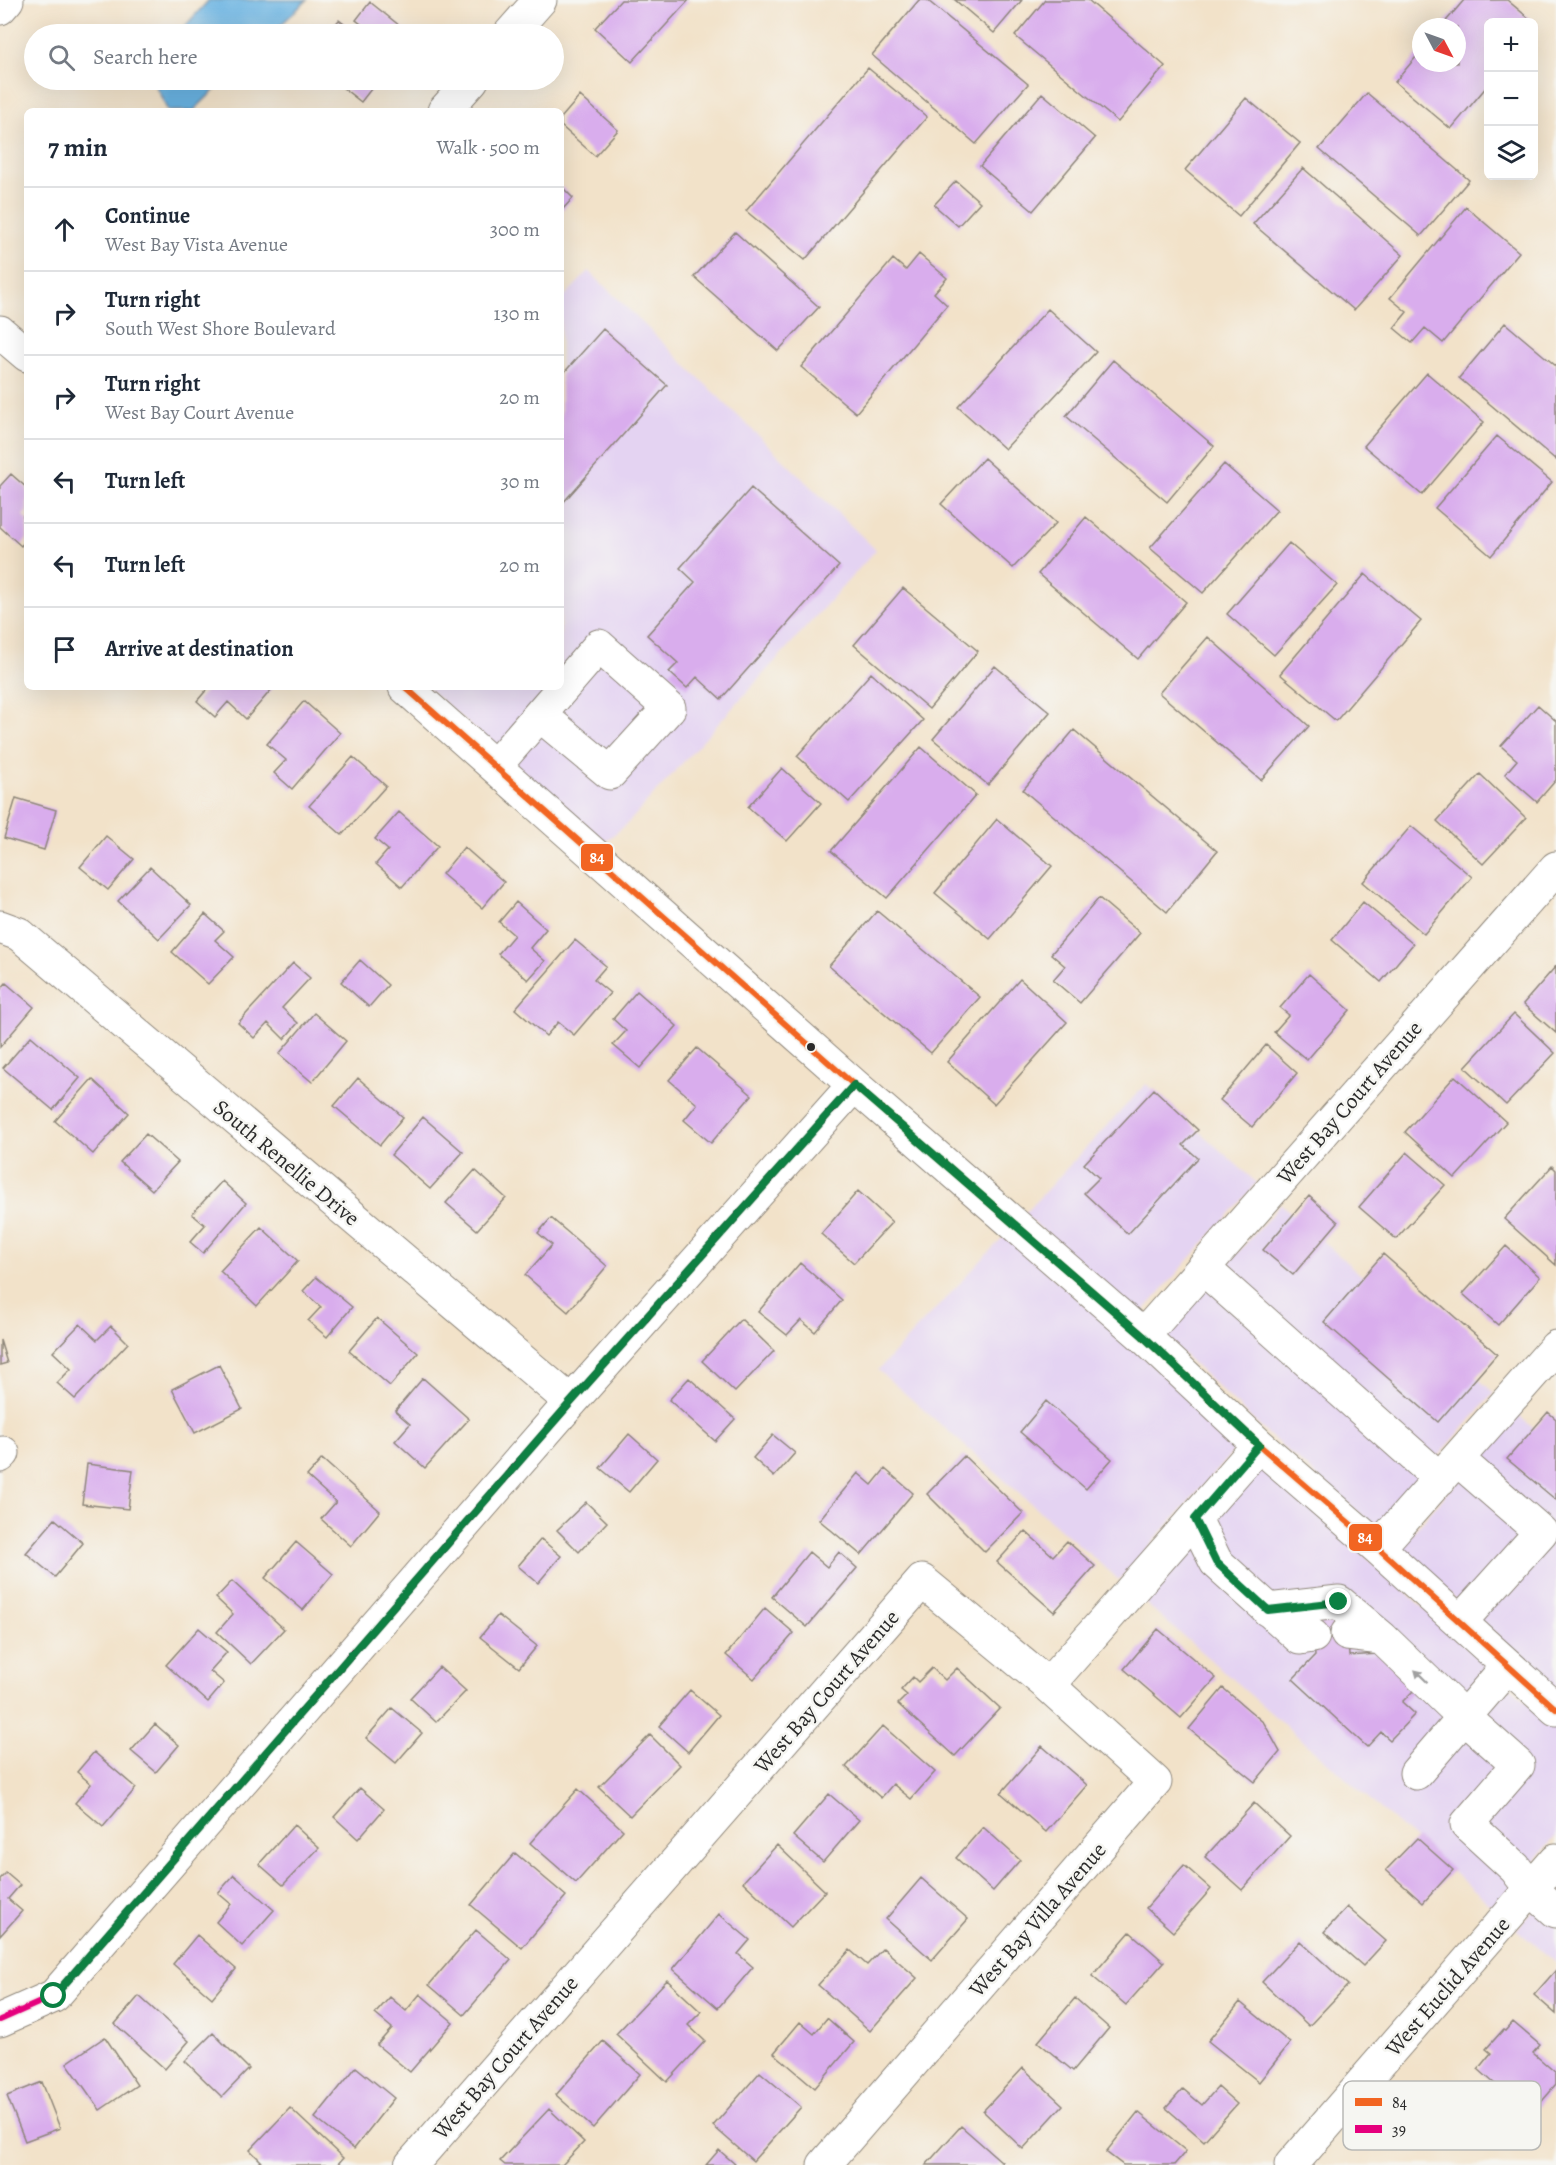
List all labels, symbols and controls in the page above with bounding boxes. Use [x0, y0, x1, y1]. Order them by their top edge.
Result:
north arrow [1412, 18, 1466, 72]
map controls [1484, 18, 1538, 180]
button: + [1484, 18, 1538, 72]
search box [24, 24, 564, 90]
icon: search [45, 41, 78, 74]
text: Search here [93, 42, 198, 72]
button: − [1484, 72, 1538, 126]
button: layers [1484, 126, 1538, 180]
text: 7 min [48, 130, 108, 165]
text: Walk · 500 m [436, 134, 540, 161]
text: Continue [105, 201, 190, 231]
icon: ahead [48, 213, 81, 246]
text: 300 m [490, 216, 540, 243]
text: West Bay Vista Avenue [105, 231, 288, 258]
text: Turn right [105, 285, 201, 315]
icon: right [48, 297, 81, 330]
text: 130 m [494, 300, 540, 327]
text: South West Shore Boulevard [105, 315, 336, 342]
text: Turn right [105, 369, 201, 399]
icon: right [48, 381, 81, 414]
text: 20 m [499, 384, 540, 411]
text: West Bay Court Avenue [105, 399, 294, 426]
icon: left [48, 465, 81, 498]
text: Turn left [105, 466, 185, 496]
text: 30 m [500, 468, 540, 495]
icon: left [48, 549, 81, 582]
text: Turn left [105, 550, 185, 580]
text: 20 m [499, 552, 540, 579]
icon: arrive [48, 633, 81, 666]
text: Arrive at destination [105, 634, 294, 664]
line badge: 84 [580, 843, 614, 872]
text: 84 [589, 847, 605, 869]
street label: West Bay Court Avenue [1270, 1014, 1429, 1192]
unlabelled marker [805, 1041, 817, 1053]
street label: South Renellie Drive [207, 1093, 366, 1233]
line badge: 84 [1348, 1523, 1383, 1552]
text: 84 [1357, 1527, 1373, 1549]
route end [1325, 1588, 1351, 1614]
street label: West Bay Court Avenue [747, 1603, 906, 1781]
one-way arrow [1414, 1669, 1429, 1683]
street label: West Bay Villa Avenue [962, 1836, 1113, 2004]
street label: West Euclid Avenue [1378, 1910, 1517, 2064]
street label: West Bay Court Avenue [426, 1969, 585, 2147]
route start [40, 1982, 66, 2008]
legend [1343, 2081, 1541, 2150]
text: 84 [1392, 2092, 1407, 2114]
text: 39 [1392, 2119, 1406, 2141]

